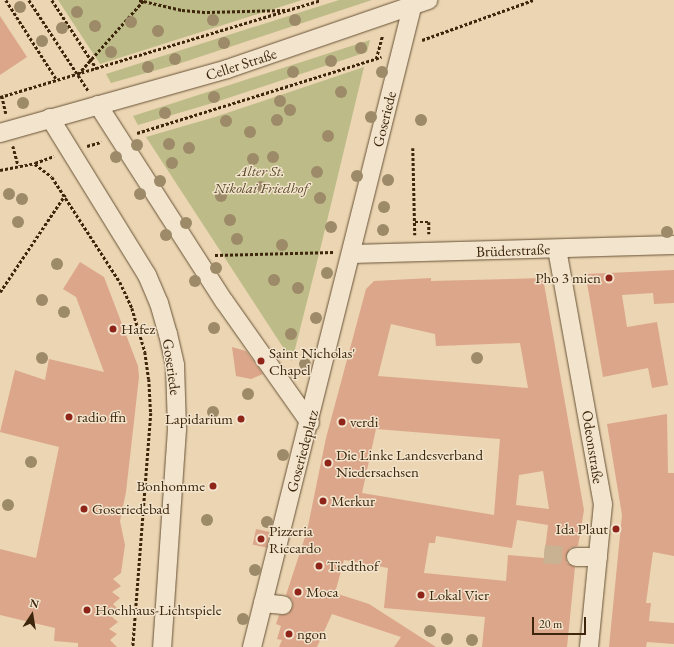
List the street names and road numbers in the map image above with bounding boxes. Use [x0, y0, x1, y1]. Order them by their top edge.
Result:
street label: Celler Straße [203, 44, 279, 84]
street label: Goseriede [368, 89, 400, 149]
street label: Brüderstraße [476, 240, 550, 260]
street label: Goseriede [159, 338, 185, 396]
street label: Goseriedeplatz [282, 408, 322, 494]
street label: Odeonstraße [578, 409, 608, 485]

